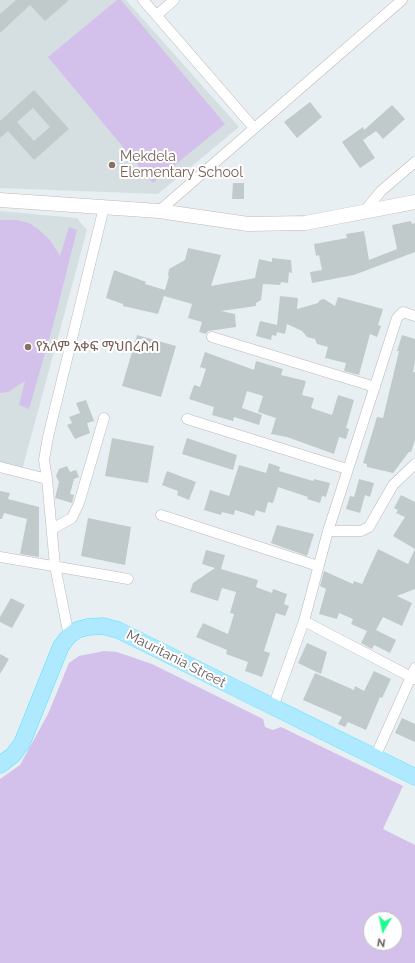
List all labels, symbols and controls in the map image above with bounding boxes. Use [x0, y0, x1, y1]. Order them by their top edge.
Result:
place label: Mekdela Elementary School [120, 149, 243, 182]
marker: Mekdela Elementary School [107, 160, 117, 170]
place label: የአለም አቀፍ ማህበረስብ [36, 339, 159, 355]
marker: የአለም አቀፍ ማህበረስብ [23, 342, 33, 352]
street label: Mauritania Street [123, 627, 229, 691]
north arrow [363, 911, 403, 951]
text: N [376, 935, 386, 949]

